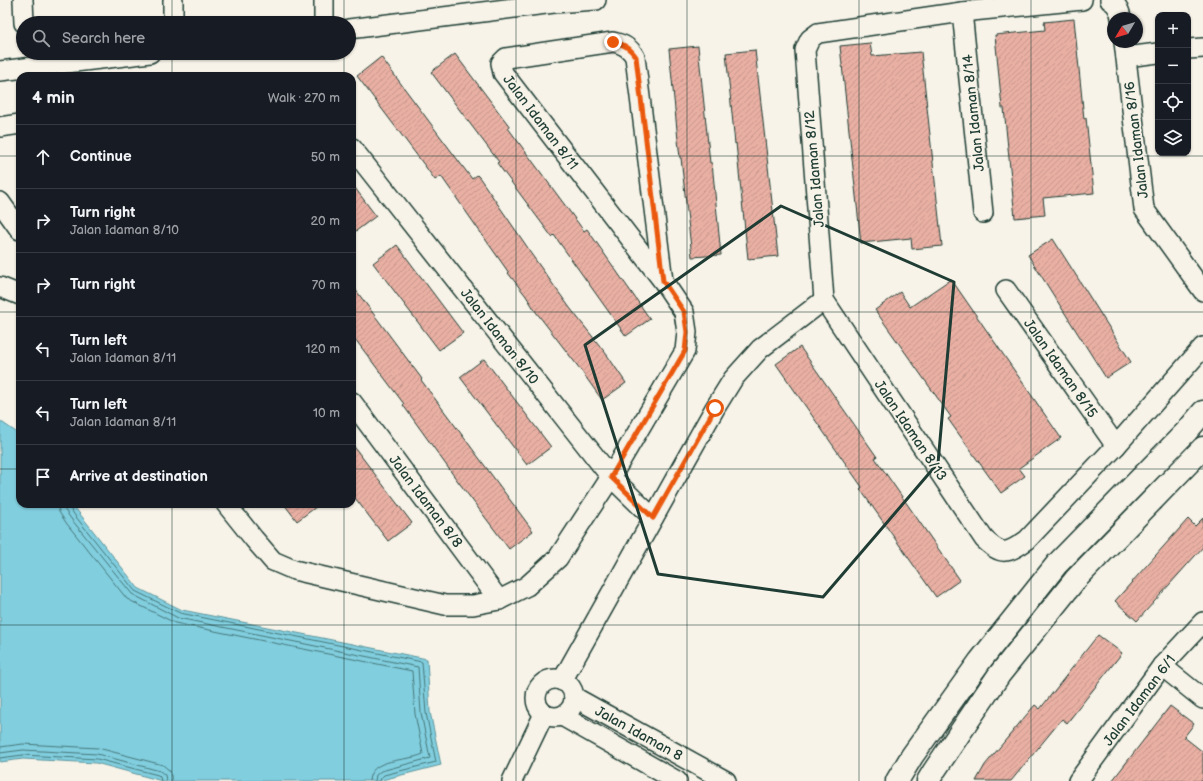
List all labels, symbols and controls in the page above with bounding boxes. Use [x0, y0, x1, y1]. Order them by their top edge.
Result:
north arrow [1107, 12, 1143, 48]
map controls [1155, 12, 1191, 156]
button: + [1155, 12, 1191, 48]
search box [16, 16, 356, 60]
icon: search [30, 27, 52, 49]
text: Search here [62, 29, 145, 48]
route end [604, 33, 622, 51]
button: − [1155, 48, 1191, 84]
street label: Jalan Idaman 8/14 [959, 53, 988, 172]
street label: Jalan Idaman 8/11 [499, 72, 582, 173]
street label: Jalan Idaman 8/16 [1121, 80, 1152, 199]
button: locate [1155, 84, 1191, 120]
text: 4 min [32, 88, 75, 108]
text: Walk · 270 m [268, 90, 340, 106]
street label: Jalan Idaman 8/12 [801, 109, 828, 228]
button: layers [1155, 120, 1191, 156]
icon: ahead [32, 146, 54, 168]
text: Continue [70, 147, 132, 166]
text: 50 m [311, 149, 340, 165]
text: Turn right [70, 203, 135, 222]
icon: right [32, 210, 54, 232]
text: 20 m [310, 213, 340, 229]
text: Jalan Idaman 8/10 [70, 222, 179, 238]
icon: right [32, 274, 54, 296]
text: Turn right [70, 275, 135, 294]
text: 70 m [312, 277, 340, 293]
street label: Jalan Idaman 8/10 [457, 285, 542, 388]
street label: Jalan Idaman 8/15 [1020, 315, 1101, 421]
text: Turn left [70, 331, 127, 350]
icon: left [32, 338, 54, 360]
text: 120 m [305, 341, 340, 357]
text: Jalan Idaman 8/11 [70, 350, 176, 366]
street label: Jalan Idaman 8/13 [871, 377, 951, 484]
text: Turn left [70, 395, 127, 414]
route start [706, 399, 724, 417]
icon: left [32, 402, 54, 424]
text: 10 m [313, 405, 340, 421]
text: Jalan Idaman 8/11 [70, 414, 176, 430]
street label: Jalan Idaman 8/8 [385, 452, 466, 551]
icon: arrive [32, 466, 54, 488]
text: Arrive at destination [70, 467, 208, 486]
street label: Jalan Idaman 6/1 [1100, 652, 1179, 749]
street label: Jalan Idaman 8 [592, 702, 685, 764]

